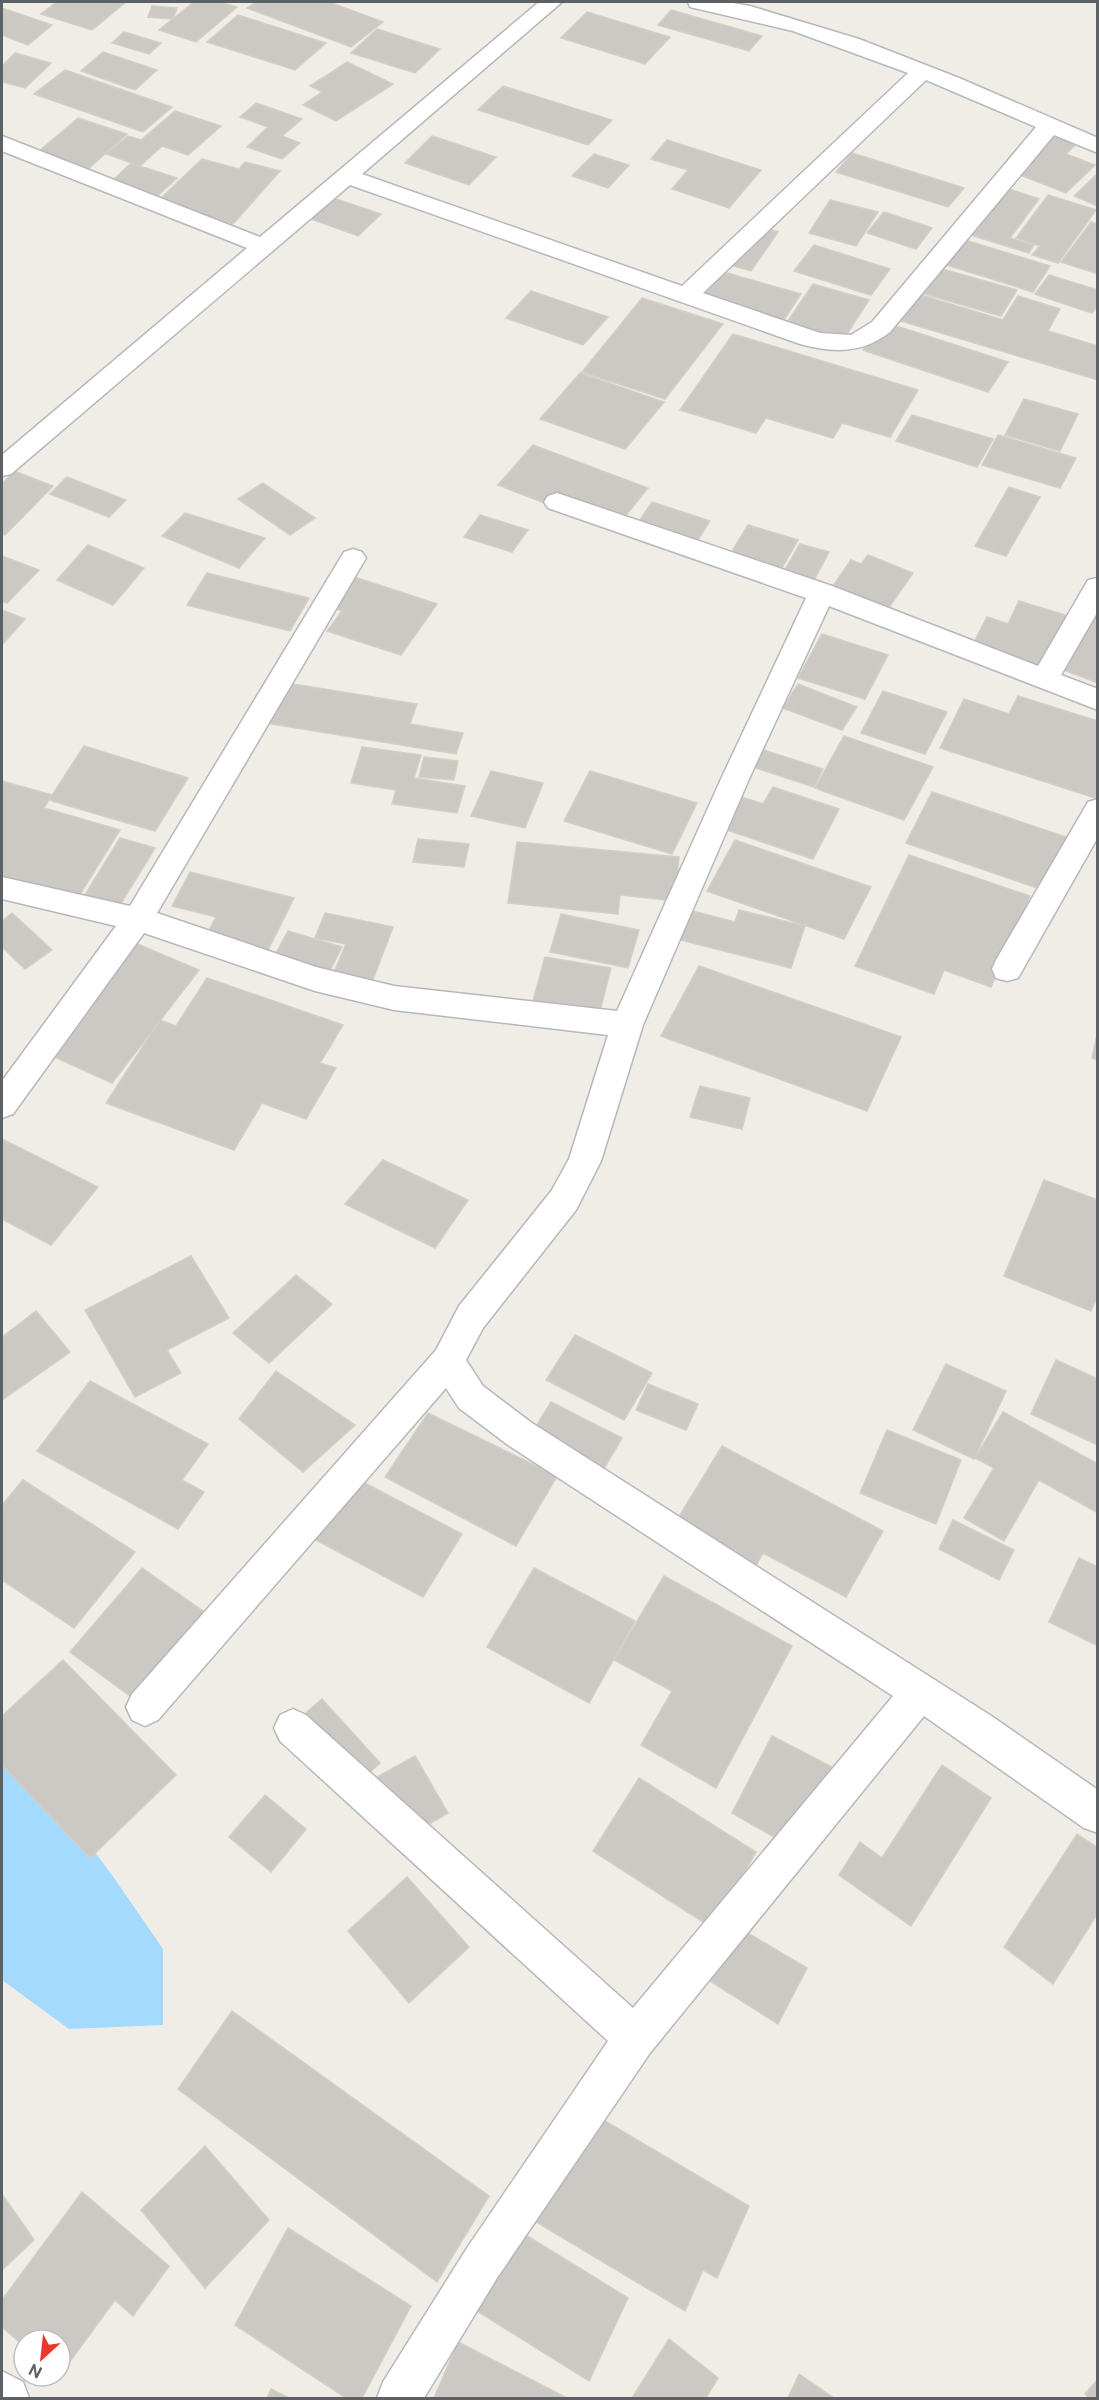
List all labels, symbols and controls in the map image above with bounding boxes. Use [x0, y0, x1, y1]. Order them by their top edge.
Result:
north arrow [12, 2328, 72, 2388]
text: N [26, 2360, 45, 2382]

